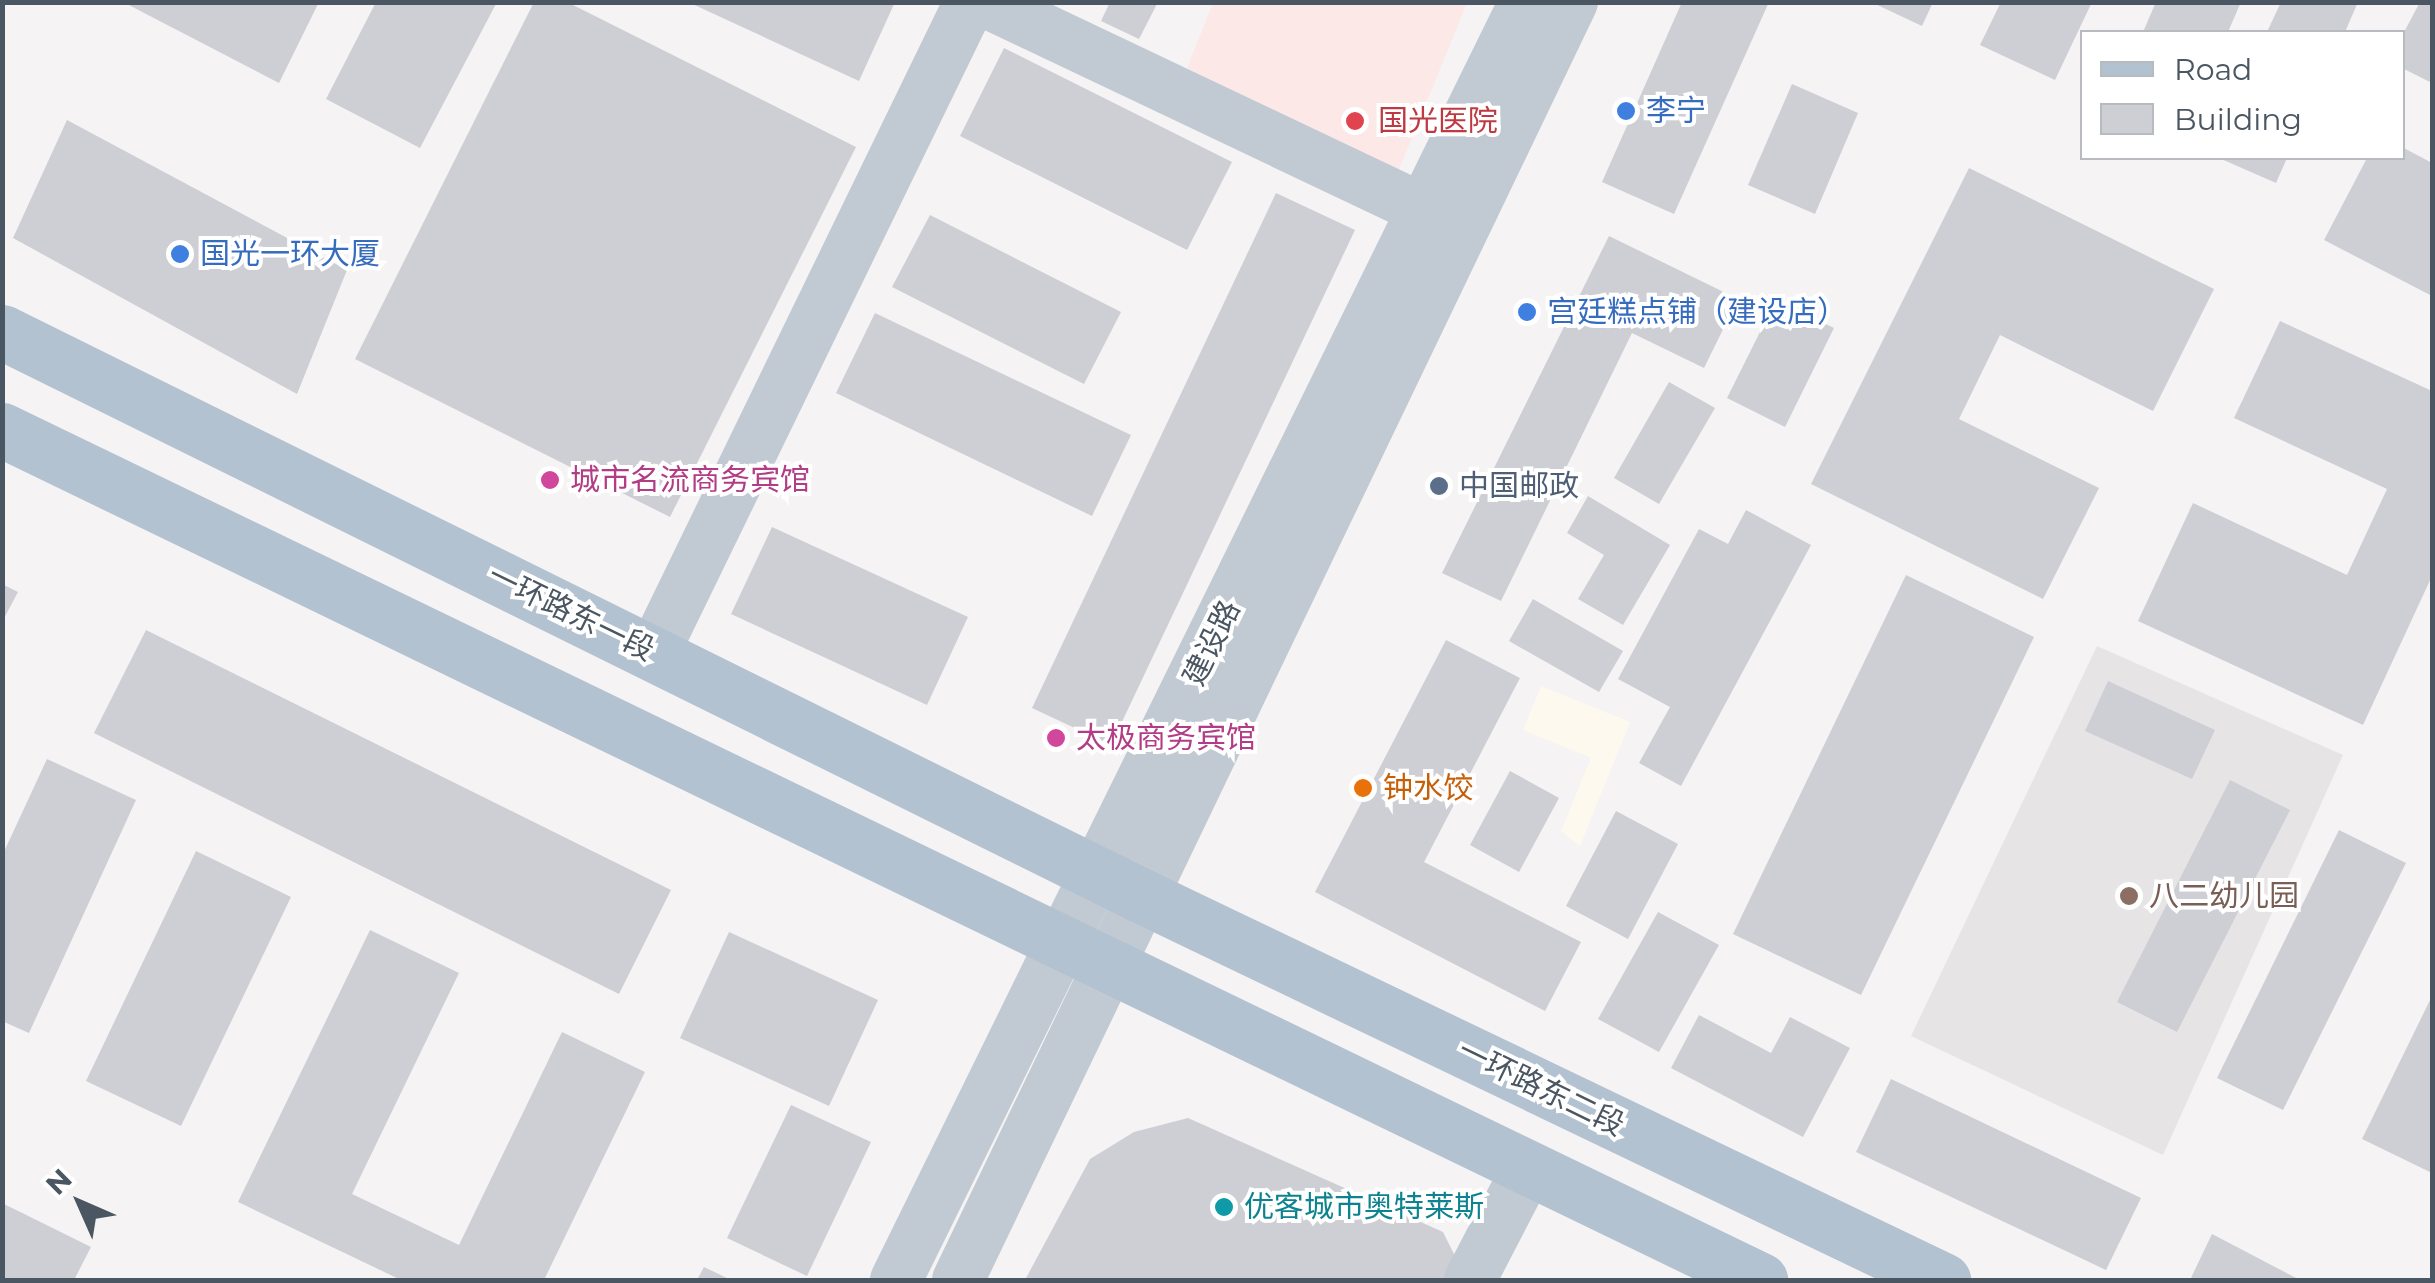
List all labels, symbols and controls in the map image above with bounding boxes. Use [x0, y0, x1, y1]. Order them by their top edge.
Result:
legend [2080, 30, 2405, 160]
text: Road [2174, 51, 2252, 88]
place label: 李宁 [1646, 93, 1706, 129]
marker: 李宁 [1615, 100, 1637, 122]
text: Building [2174, 101, 2302, 138]
place label: 国光医院 [1378, 103, 1498, 139]
marker: 国光医院 [1342, 108, 1368, 134]
place label: 国光一环大厦 [200, 236, 380, 272]
marker: 国光一环大厦 [169, 243, 191, 265]
place label: 宫廷糕点铺（建设店） [1547, 294, 1847, 330]
marker: 宫廷糕点铺（建设店） [1516, 301, 1538, 323]
place label: 城市名流商务宾馆 [570, 462, 810, 498]
place label: 中国邮政 [1459, 468, 1579, 504]
marker: 城市名流商务宾馆 [539, 469, 561, 491]
marker: 中国邮政 [1428, 475, 1450, 497]
street label: 一环路东一段 [482, 557, 660, 669]
street label: 建设路 [1176, 595, 1248, 691]
place label: 太极商务宾馆 [1076, 720, 1256, 756]
marker: 太极商务宾馆 [1045, 727, 1067, 749]
place label: 钟水饺 [1383, 770, 1473, 806]
marker: 钟水饺 [1352, 777, 1374, 799]
place label: 八二幼儿园 [2149, 878, 2299, 914]
marker: 八二幼儿园 [2118, 885, 2140, 907]
street label: 一环路东二段 [1452, 1032, 1630, 1144]
north arrow [30, 1153, 130, 1253]
text: N [39, 1162, 79, 1202]
place label: 优客城市奥特莱斯 [1244, 1189, 1484, 1225]
marker: 优客城市奥特莱斯 [1213, 1196, 1235, 1218]

